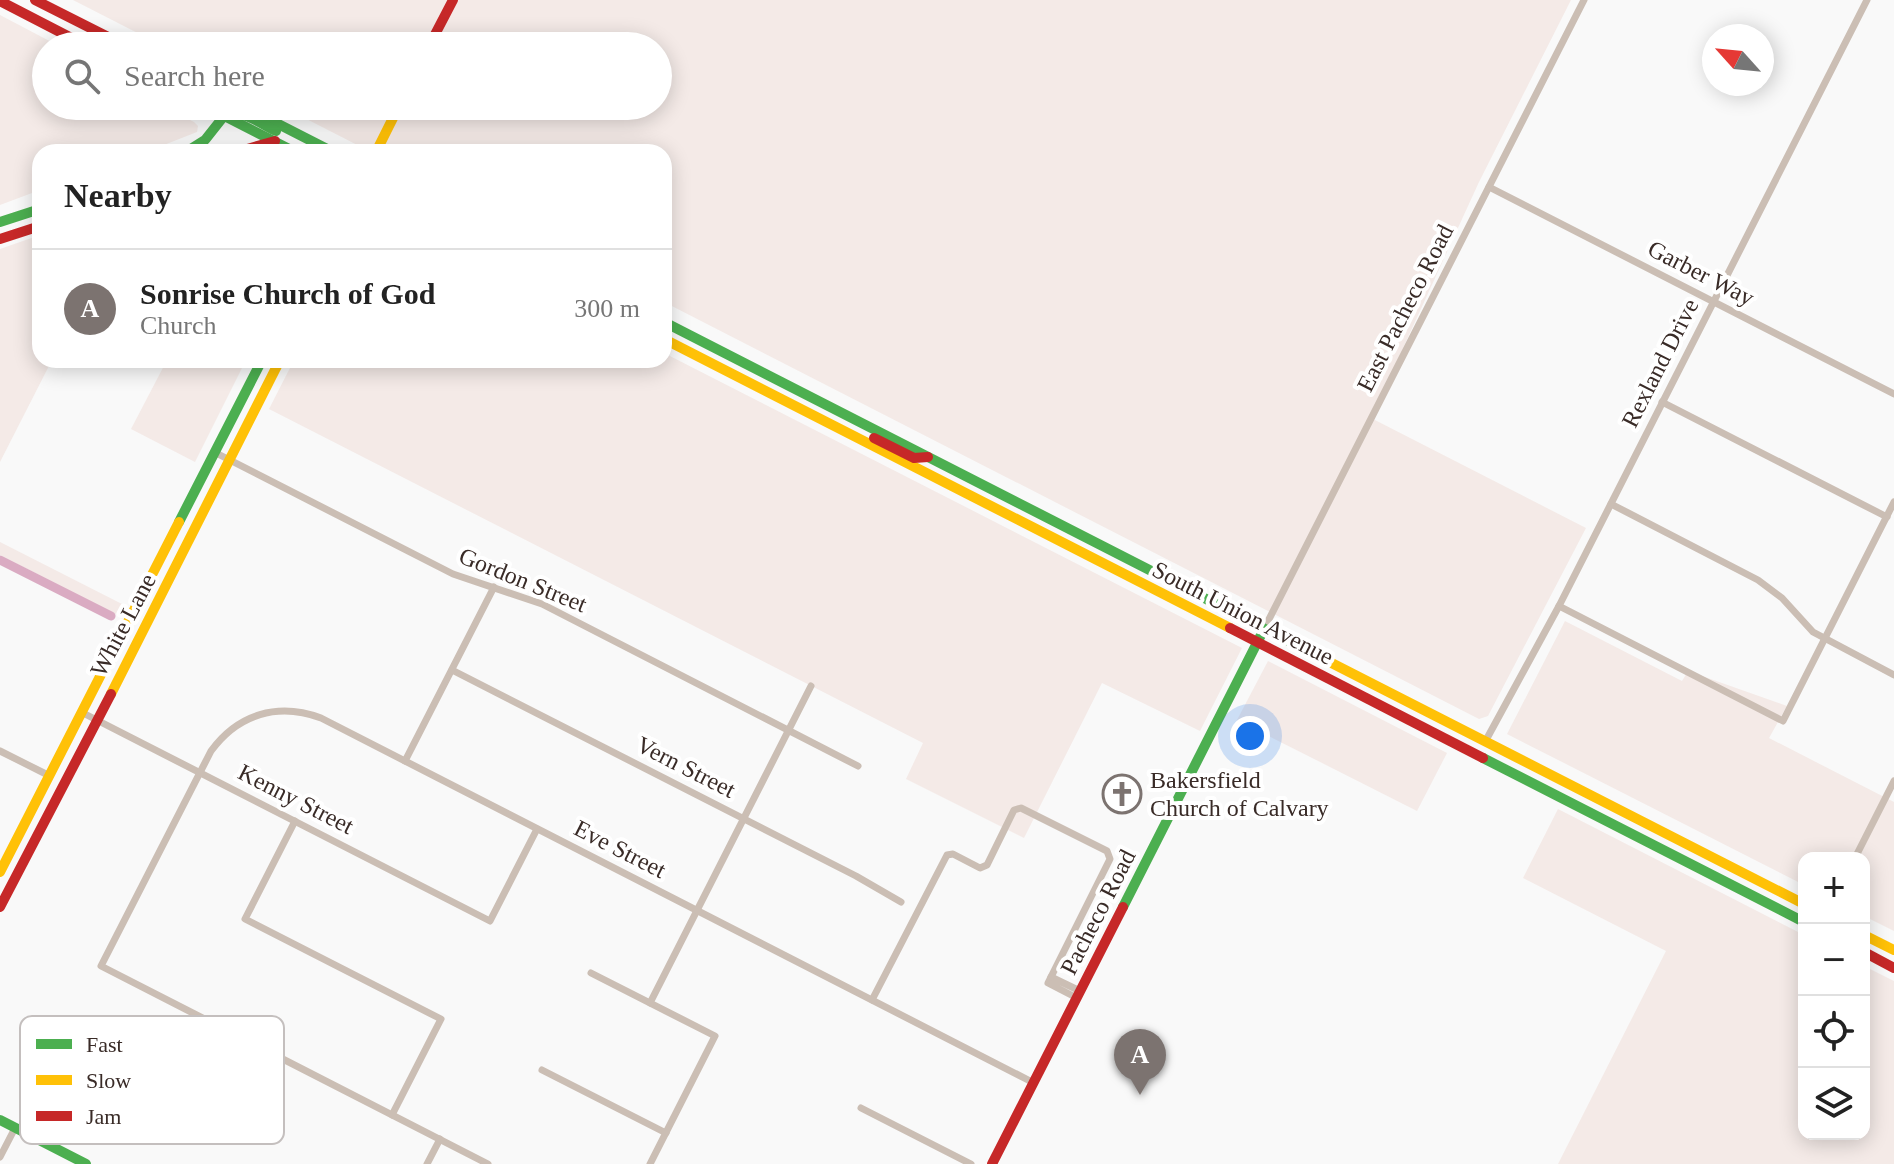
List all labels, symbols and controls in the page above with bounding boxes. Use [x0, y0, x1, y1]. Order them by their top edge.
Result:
north arrow [1702, 24, 1774, 96]
search box [32, 32, 672, 120]
icon: search [60, 54, 104, 98]
text: Search here [124, 59, 265, 92]
text: Nearby [64, 177, 172, 214]
street label: East Pacheco Road [1352, 220, 1458, 396]
street label: Garber Way [1644, 235, 1758, 311]
text: Sonrise Church of God [140, 277, 435, 310]
text: A [81, 294, 99, 323]
text: 300 m [574, 294, 640, 323]
street label: Rexland Drive [1616, 294, 1704, 432]
text: Church [140, 311, 217, 340]
street label: Gordon Street [455, 543, 591, 618]
street label: South Union Avenue [1148, 556, 1338, 670]
street label: White Lane [85, 569, 161, 681]
your location [1230, 716, 1270, 756]
street label: Vern Street [632, 731, 740, 803]
street label: Kenny Street [234, 759, 358, 839]
place label: Bakersfield Church of Calvary [1150, 767, 1329, 821]
church icon: Bakersfield Church of Calvary [1101, 773, 1143, 815]
street label: Eve Street [570, 815, 670, 883]
street label: Pacheco Road [1055, 845, 1141, 979]
map controls [1798, 852, 1870, 1140]
button: + [1798, 852, 1870, 924]
button: − [1798, 924, 1870, 996]
button: locate [1798, 996, 1870, 1068]
legend [20, 1016, 284, 1144]
pin: A [1114, 1029, 1166, 1095]
text: Fast [86, 1032, 123, 1057]
text: Slow [86, 1068, 131, 1093]
button: layers [1798, 1068, 1870, 1140]
text: Jam [86, 1104, 121, 1129]

